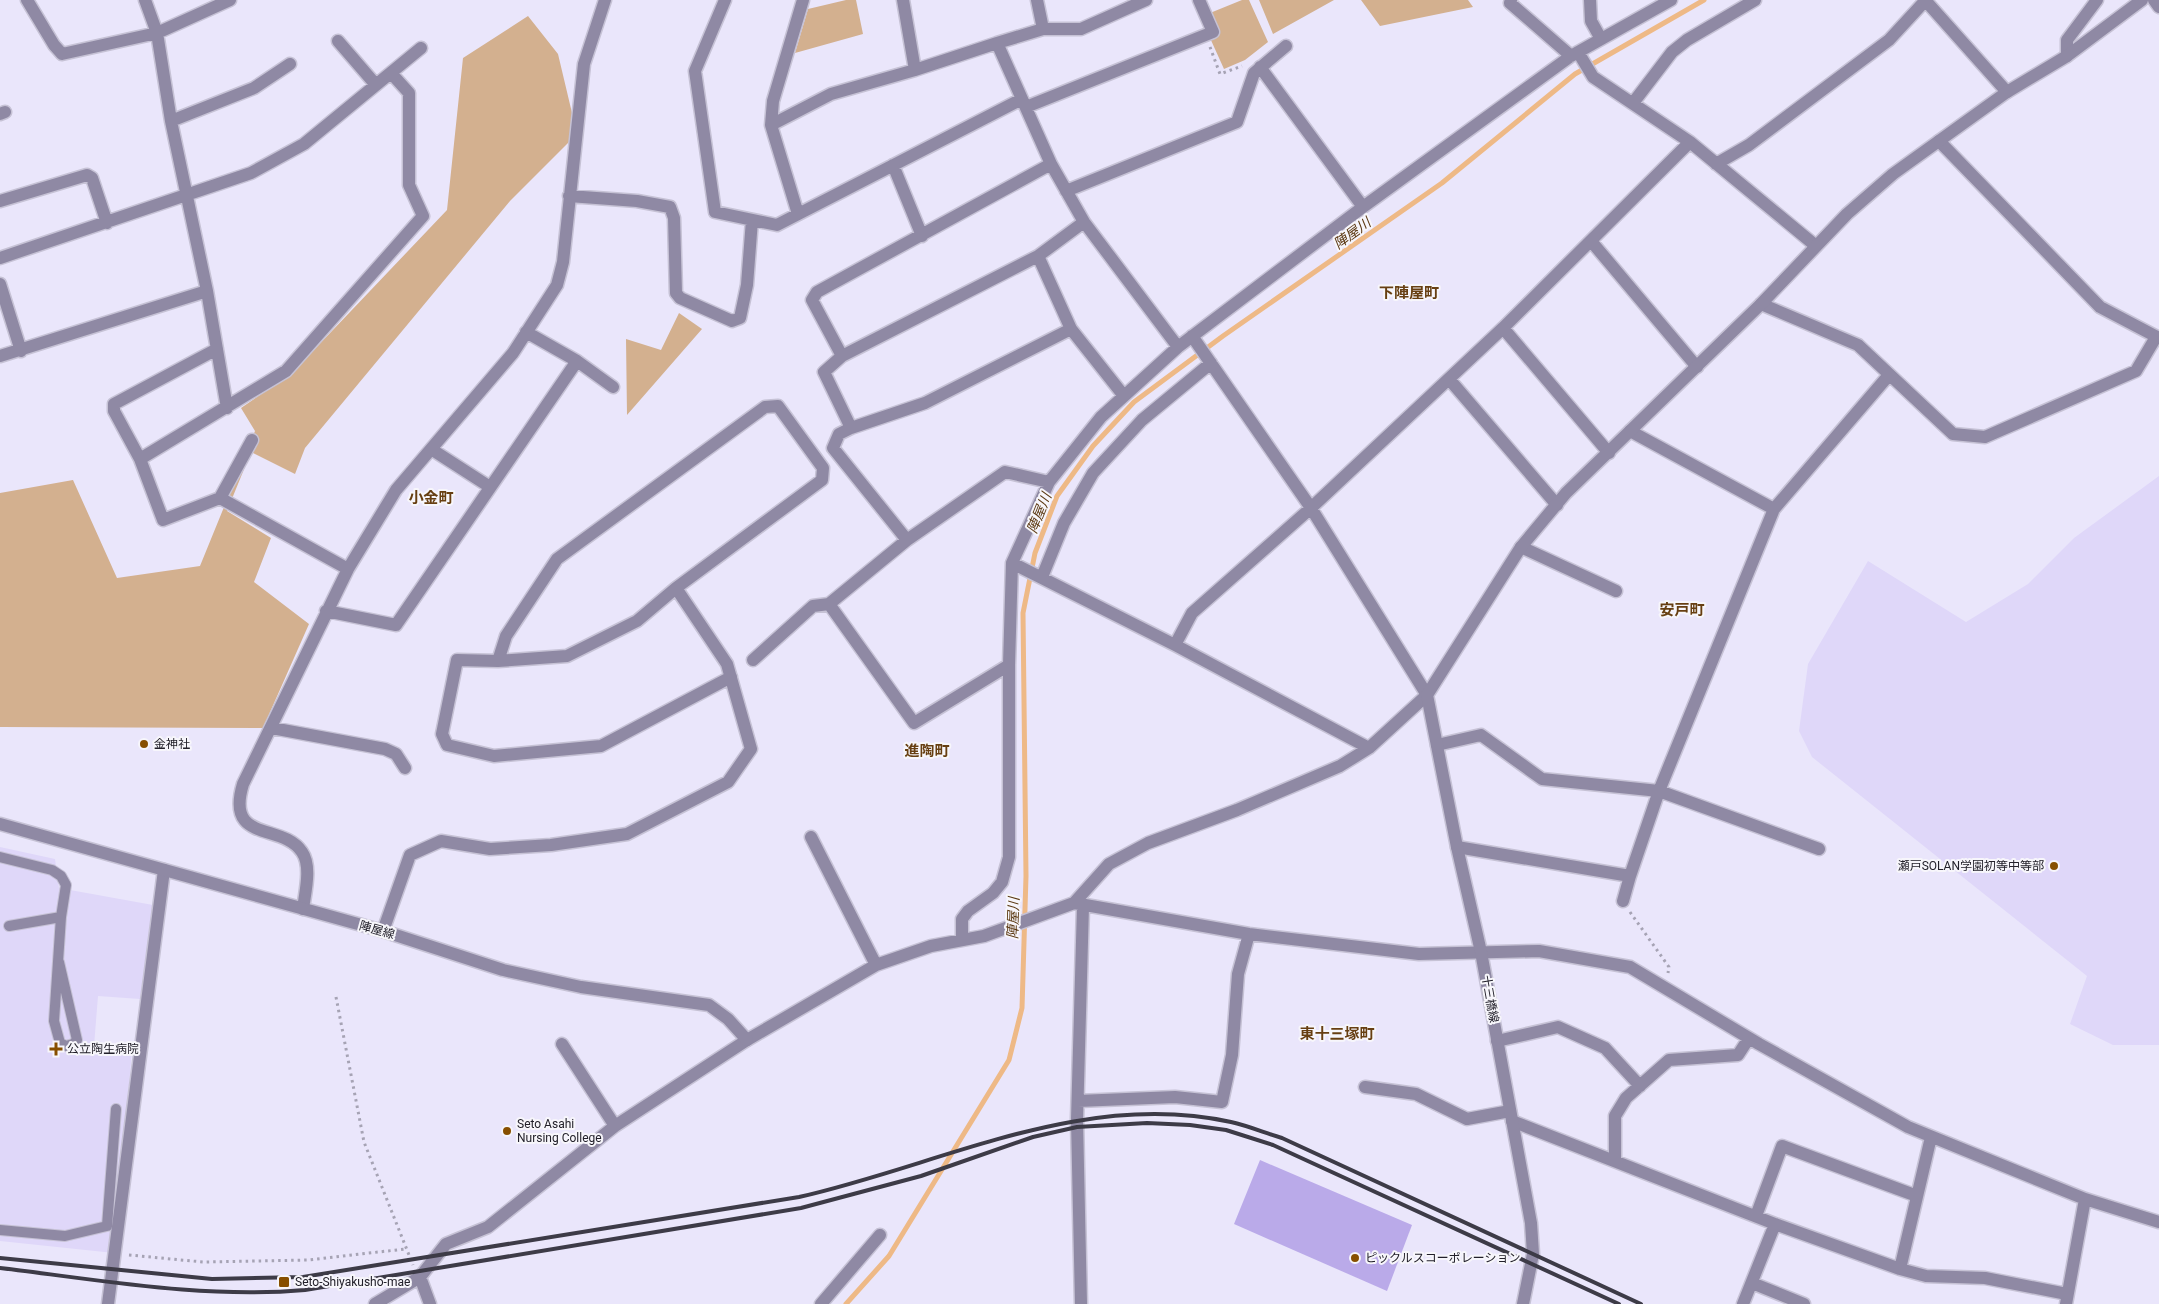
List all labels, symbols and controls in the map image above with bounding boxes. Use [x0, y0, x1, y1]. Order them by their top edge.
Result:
water label: 陣屋川 [1330, 213, 1375, 252]
district label: 下陣屋町 [1379, 284, 1439, 302]
district label: 小金町 [408, 489, 454, 507]
water label: 陣屋川 [1024, 489, 1055, 535]
district label: 安戸町 [1659, 601, 1705, 619]
place label: 金神社 [154, 737, 190, 751]
marker: 金神社 [138, 738, 150, 750]
district label: 進陶町 [904, 742, 950, 760]
place label: 瀬戸SOLAN学園初等中等部 [1898, 859, 2044, 873]
marker: 瀬戸SOLAN学園初等中等部 [2048, 860, 2060, 872]
water label: 陣屋川 [1004, 895, 1022, 939]
street label: 陣屋線 [358, 918, 396, 942]
street label: 十三橋線 [1479, 974, 1501, 1024]
district label: 東十三塚町 [1299, 1025, 1375, 1043]
marker: 公立陶生病院 [49, 1042, 63, 1056]
place label: 公立陶生病院 [67, 1042, 139, 1056]
place label: Seto Asahi Nursing College [517, 1117, 602, 1145]
marker: Seto Asahi Nursing College [501, 1125, 513, 1137]
place label: ピックルスコーポレーション [1365, 1251, 1520, 1265]
marker: ピックルスコーポレーション [1349, 1252, 1361, 1264]
marker: Seto-Shiyakusho-mae [277, 1275, 291, 1289]
place label: Seto-Shiyakusho-mae [295, 1275, 410, 1289]

